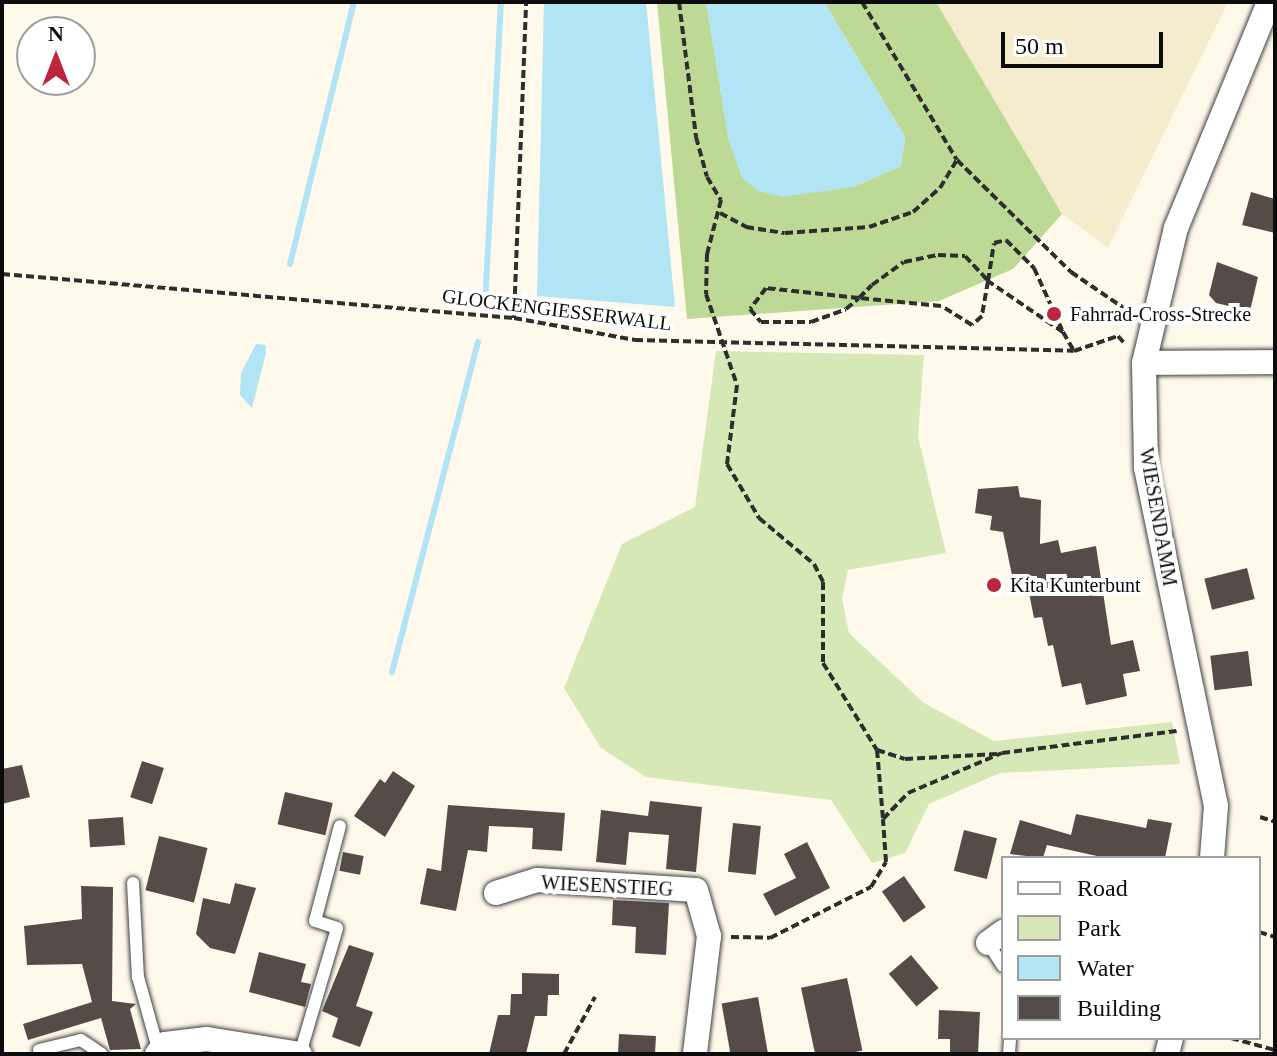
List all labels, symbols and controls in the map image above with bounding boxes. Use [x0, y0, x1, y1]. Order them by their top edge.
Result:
north arrow [16, 16, 96, 96]
scale bar [1005, 16, 1167, 66]
text: N [48, 21, 64, 46]
text: 50 m [1015, 33, 1064, 59]
street label: GLOCKENGIESSERWALL [441, 284, 673, 336]
place label: Fahrrad-Cross-Strecke [1070, 302, 1251, 326]
marker: Fahrrad-Cross-Strecke [1045, 305, 1063, 323]
street label: WIESENDAMM [1134, 446, 1182, 588]
place label: Kita Kunterbunt [1010, 573, 1141, 597]
marker: Kita Kunterbunt [985, 576, 1003, 594]
legend [1001, 856, 1261, 1040]
street label: WIESENSTIEG [540, 871, 674, 901]
text: Road [1077, 875, 1128, 901]
text: Park [1077, 915, 1121, 941]
text: Water [1077, 955, 1134, 981]
text: Building [1077, 995, 1161, 1021]

